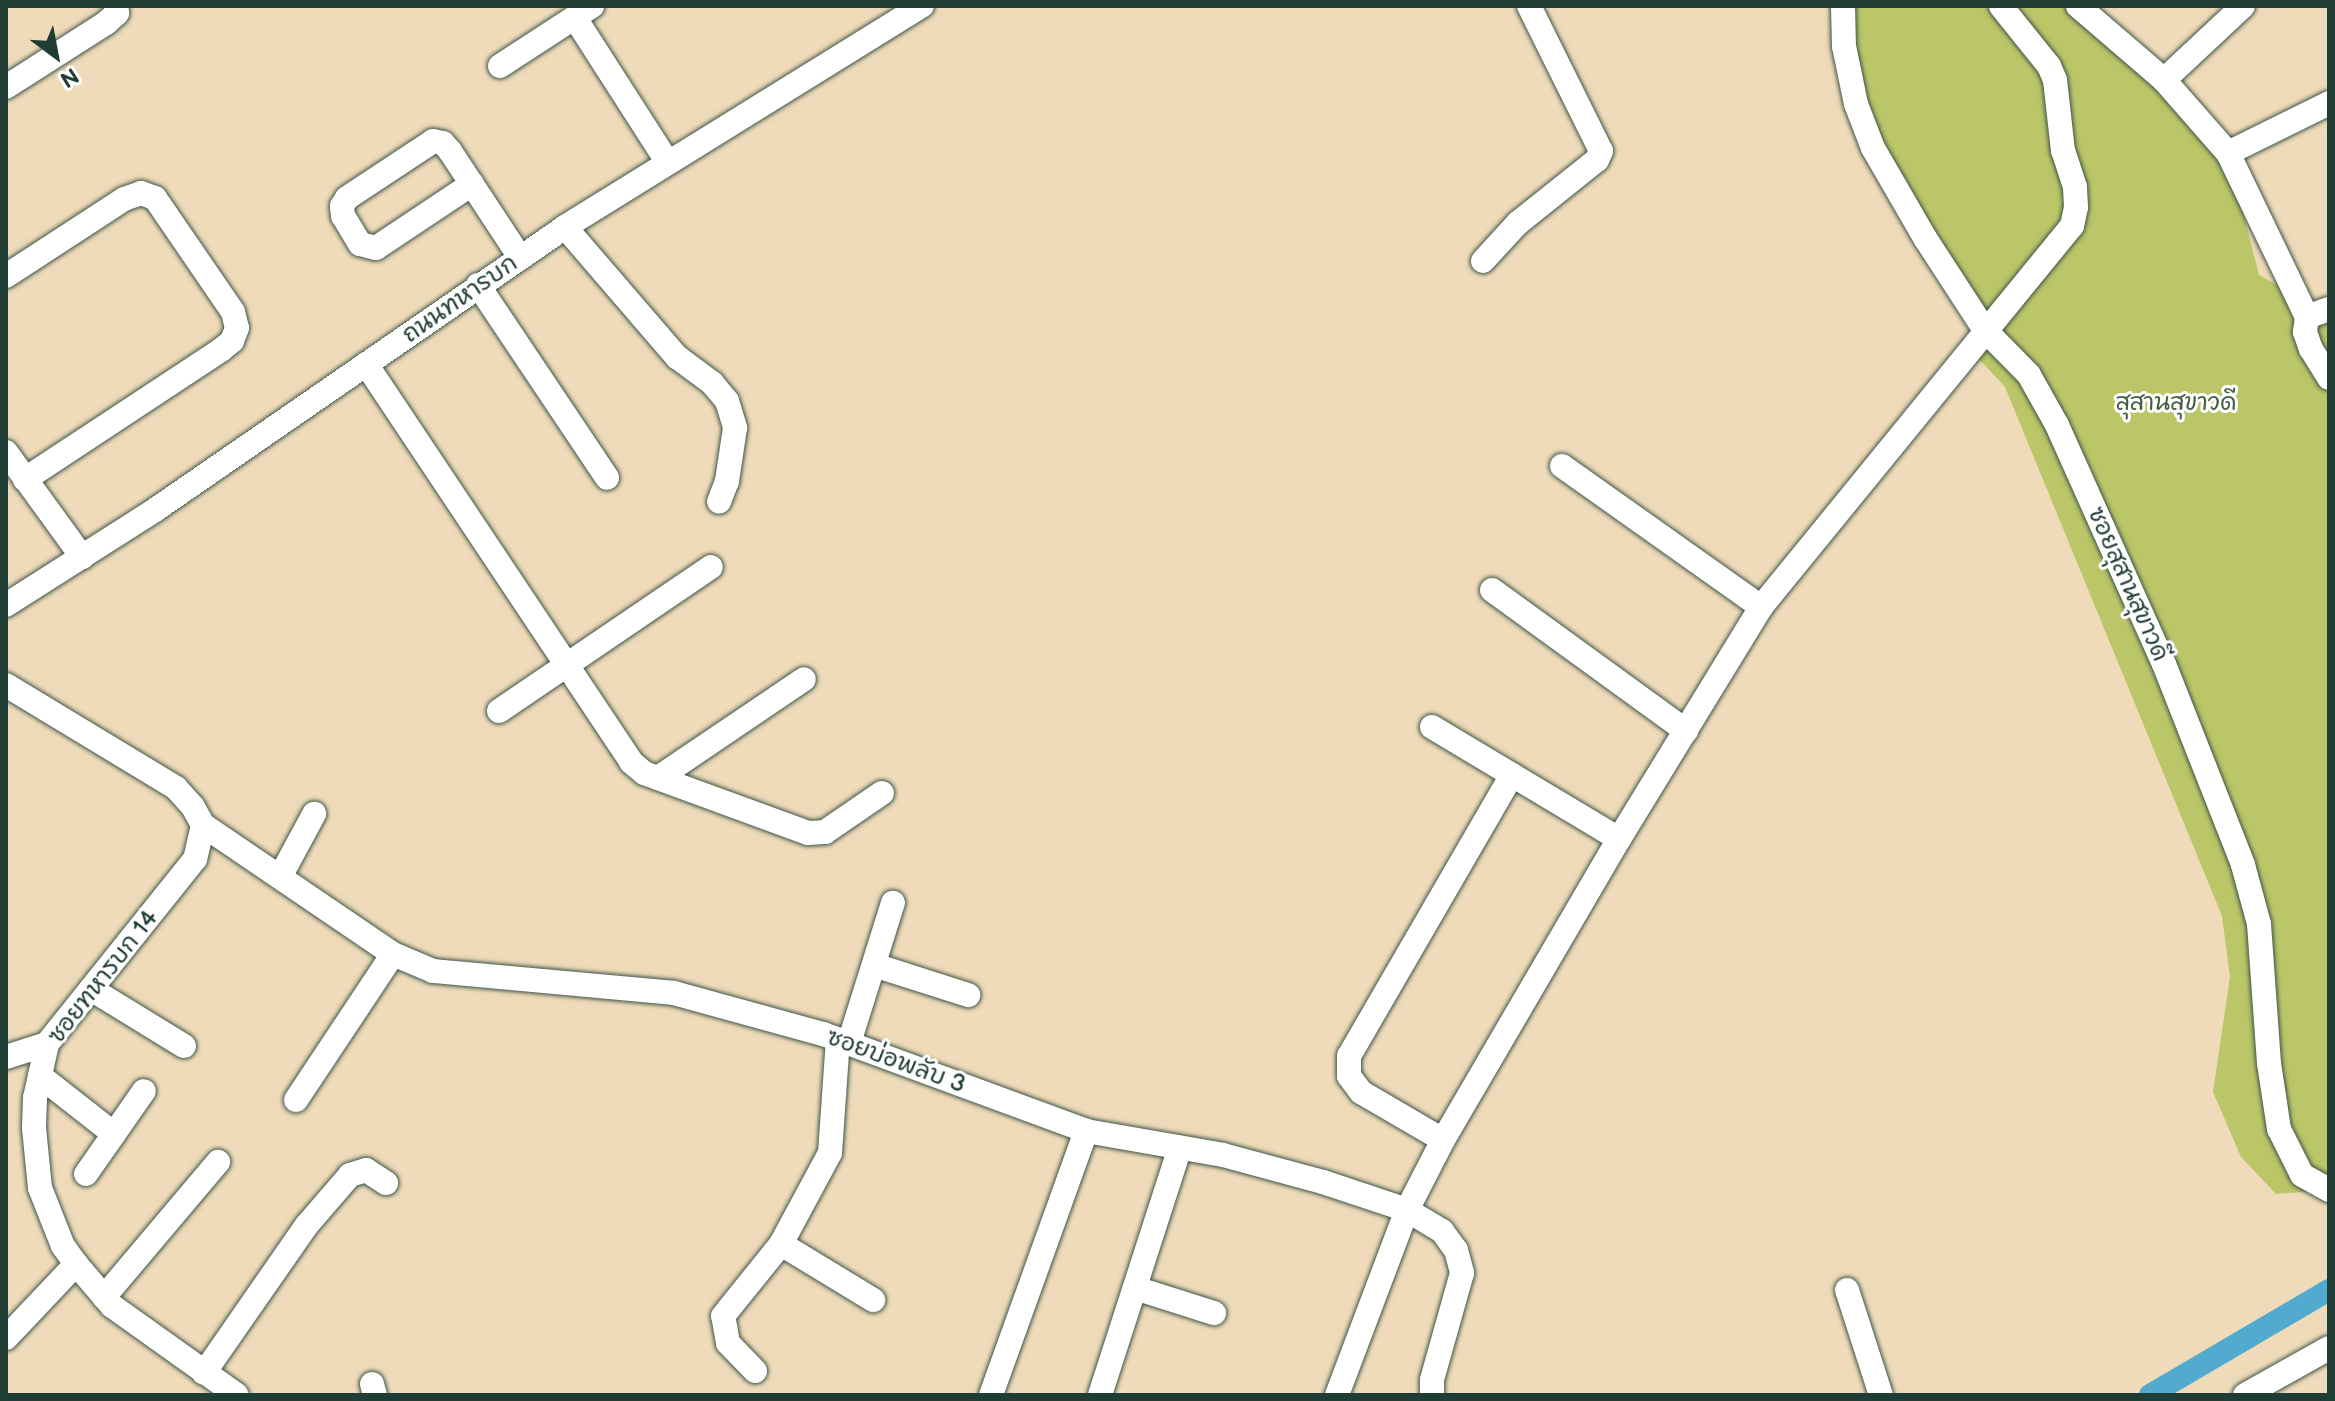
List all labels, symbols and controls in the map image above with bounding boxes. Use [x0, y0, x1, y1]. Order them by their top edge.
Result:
north arrow [16, 16, 96, 96]
text: N [55, 61, 83, 93]
street label: ถนนทหารบก [397, 249, 523, 349]
park label: สุสานสุขาวดี [2116, 389, 2236, 417]
street label: ซอยสุสานสุขาวดี [2081, 502, 2175, 666]
street label: ซอยทหารบก 14 [42, 904, 164, 1050]
street label: ซอยบ่อพลับ 3 [823, 1023, 969, 1099]

